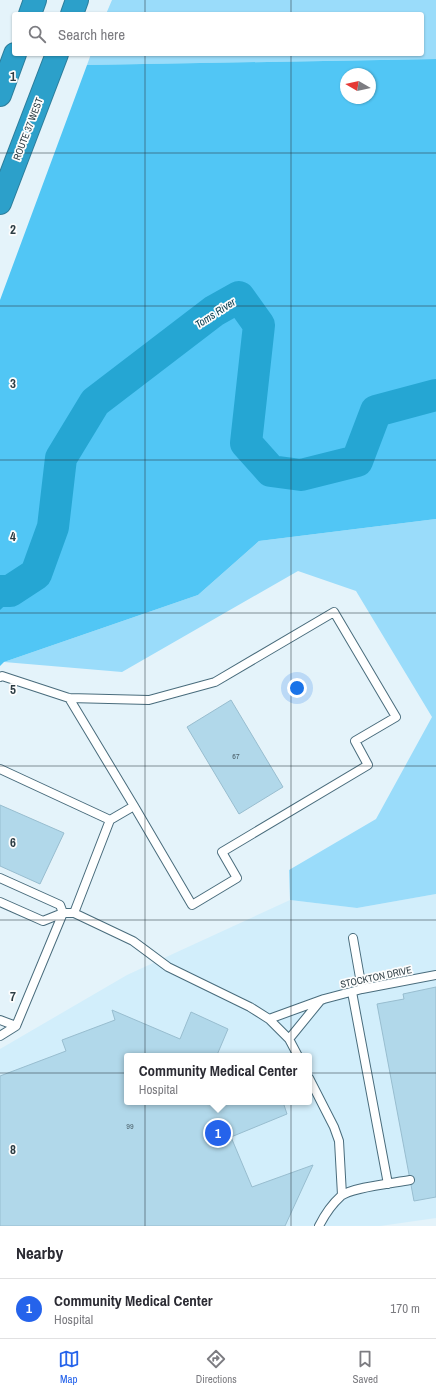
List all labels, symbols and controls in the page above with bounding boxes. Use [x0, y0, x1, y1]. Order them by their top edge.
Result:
search box [12, 12, 424, 56]
icon: search [26, 23, 48, 45]
text: Search here [58, 24, 125, 45]
text: 1 [10, 68, 16, 85]
north arrow [340, 68, 376, 104]
street label: ROUTE 37 WEST [10, 96, 46, 162]
text: 2 [10, 221, 16, 238]
water label: Toms River [192, 294, 239, 331]
text: 3 [10, 375, 16, 392]
text: 4 [10, 528, 16, 545]
your location [287, 678, 307, 698]
text: 5 [10, 681, 16, 698]
house number: 67 [232, 751, 240, 761]
text: 6 [10, 834, 16, 851]
street label: STOCKTON DRIVE [339, 963, 413, 991]
text: 7 [10, 988, 16, 1005]
popup [124, 1053, 312, 1105]
text: Community Medical Center [139, 1060, 297, 1081]
text: Hospital [139, 1081, 178, 1098]
pin: 1 [205, 1118, 231, 1148]
house number: 99 [126, 1121, 134, 1131]
text: 8 [10, 1141, 16, 1158]
text: Nearby [16, 1241, 63, 1264]
text: Community Medical Center [54, 1290, 213, 1311]
text: 1 [26, 1300, 32, 1317]
text: 170 m [390, 1300, 420, 1317]
text: Hospital [54, 1311, 93, 1328]
tab: Map [58, 1348, 80, 1386]
tab: Directions [196, 1348, 237, 1386]
tab: Saved [353, 1348, 378, 1386]

